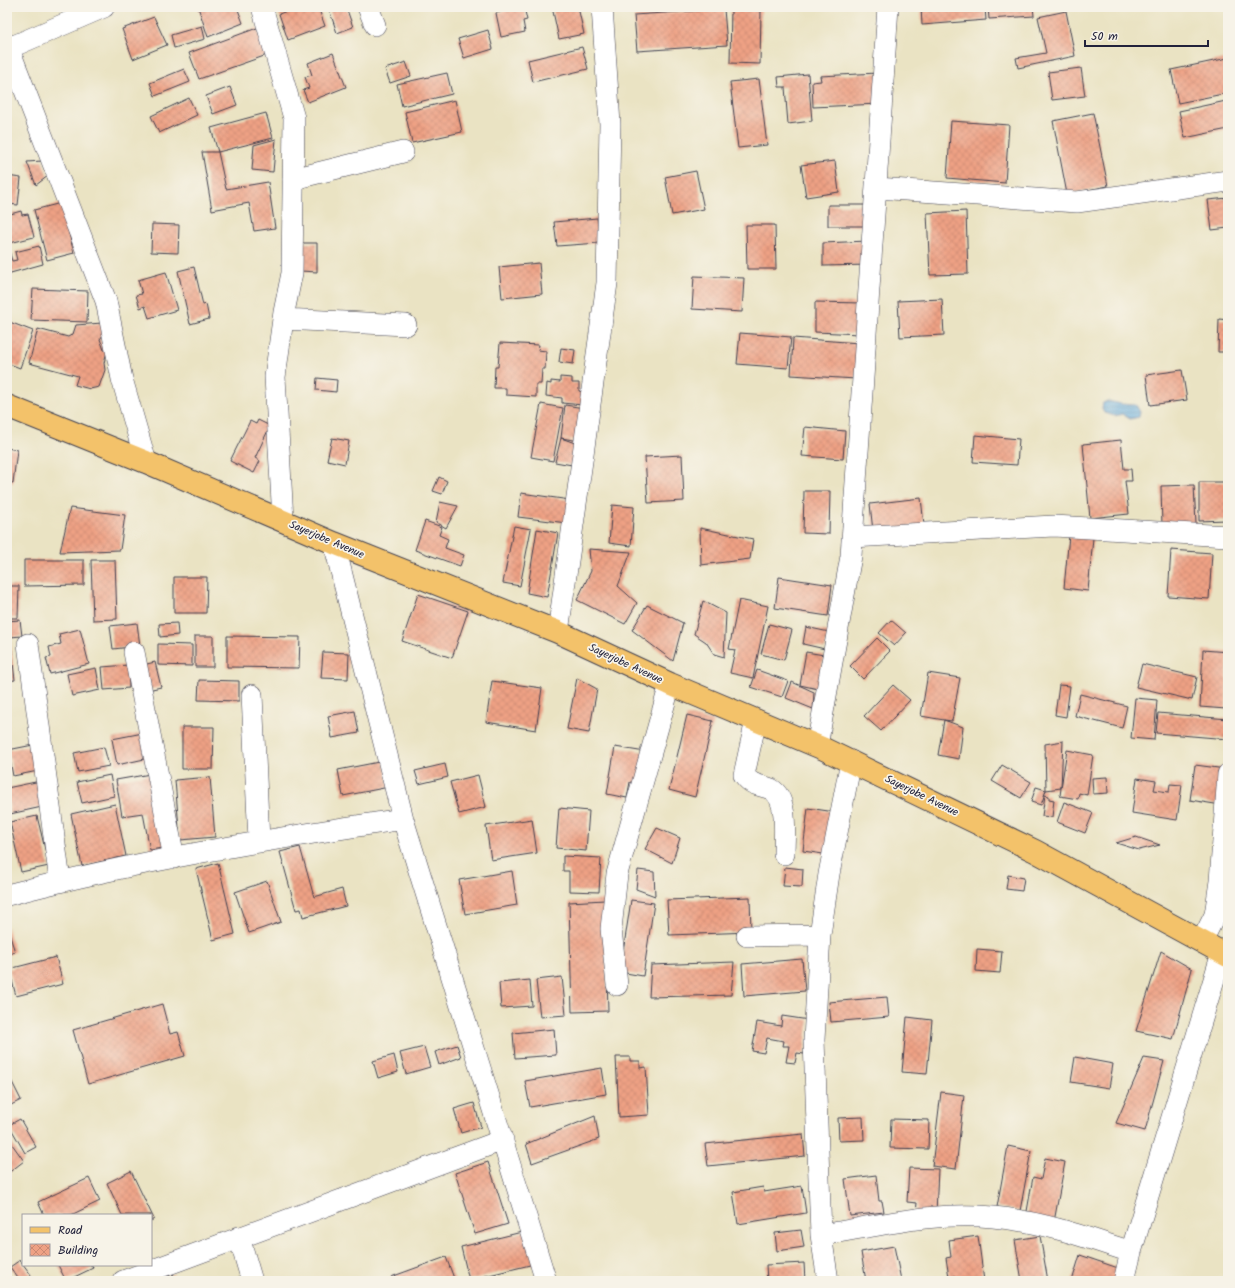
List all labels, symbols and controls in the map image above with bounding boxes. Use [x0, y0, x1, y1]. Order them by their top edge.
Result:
scale bar [1085, 22, 1208, 48]
text: 50 m [1091, 27, 1118, 46]
street label: Sayerjobe Avenue [286, 516, 367, 564]
street label: Sayerjobe Avenue [586, 639, 666, 689]
street label: Sayerjobe Avenue [882, 770, 962, 822]
legend [22, 1214, 152, 1266]
text: Road [58, 1221, 83, 1240]
text: Building [58, 1241, 98, 1260]

